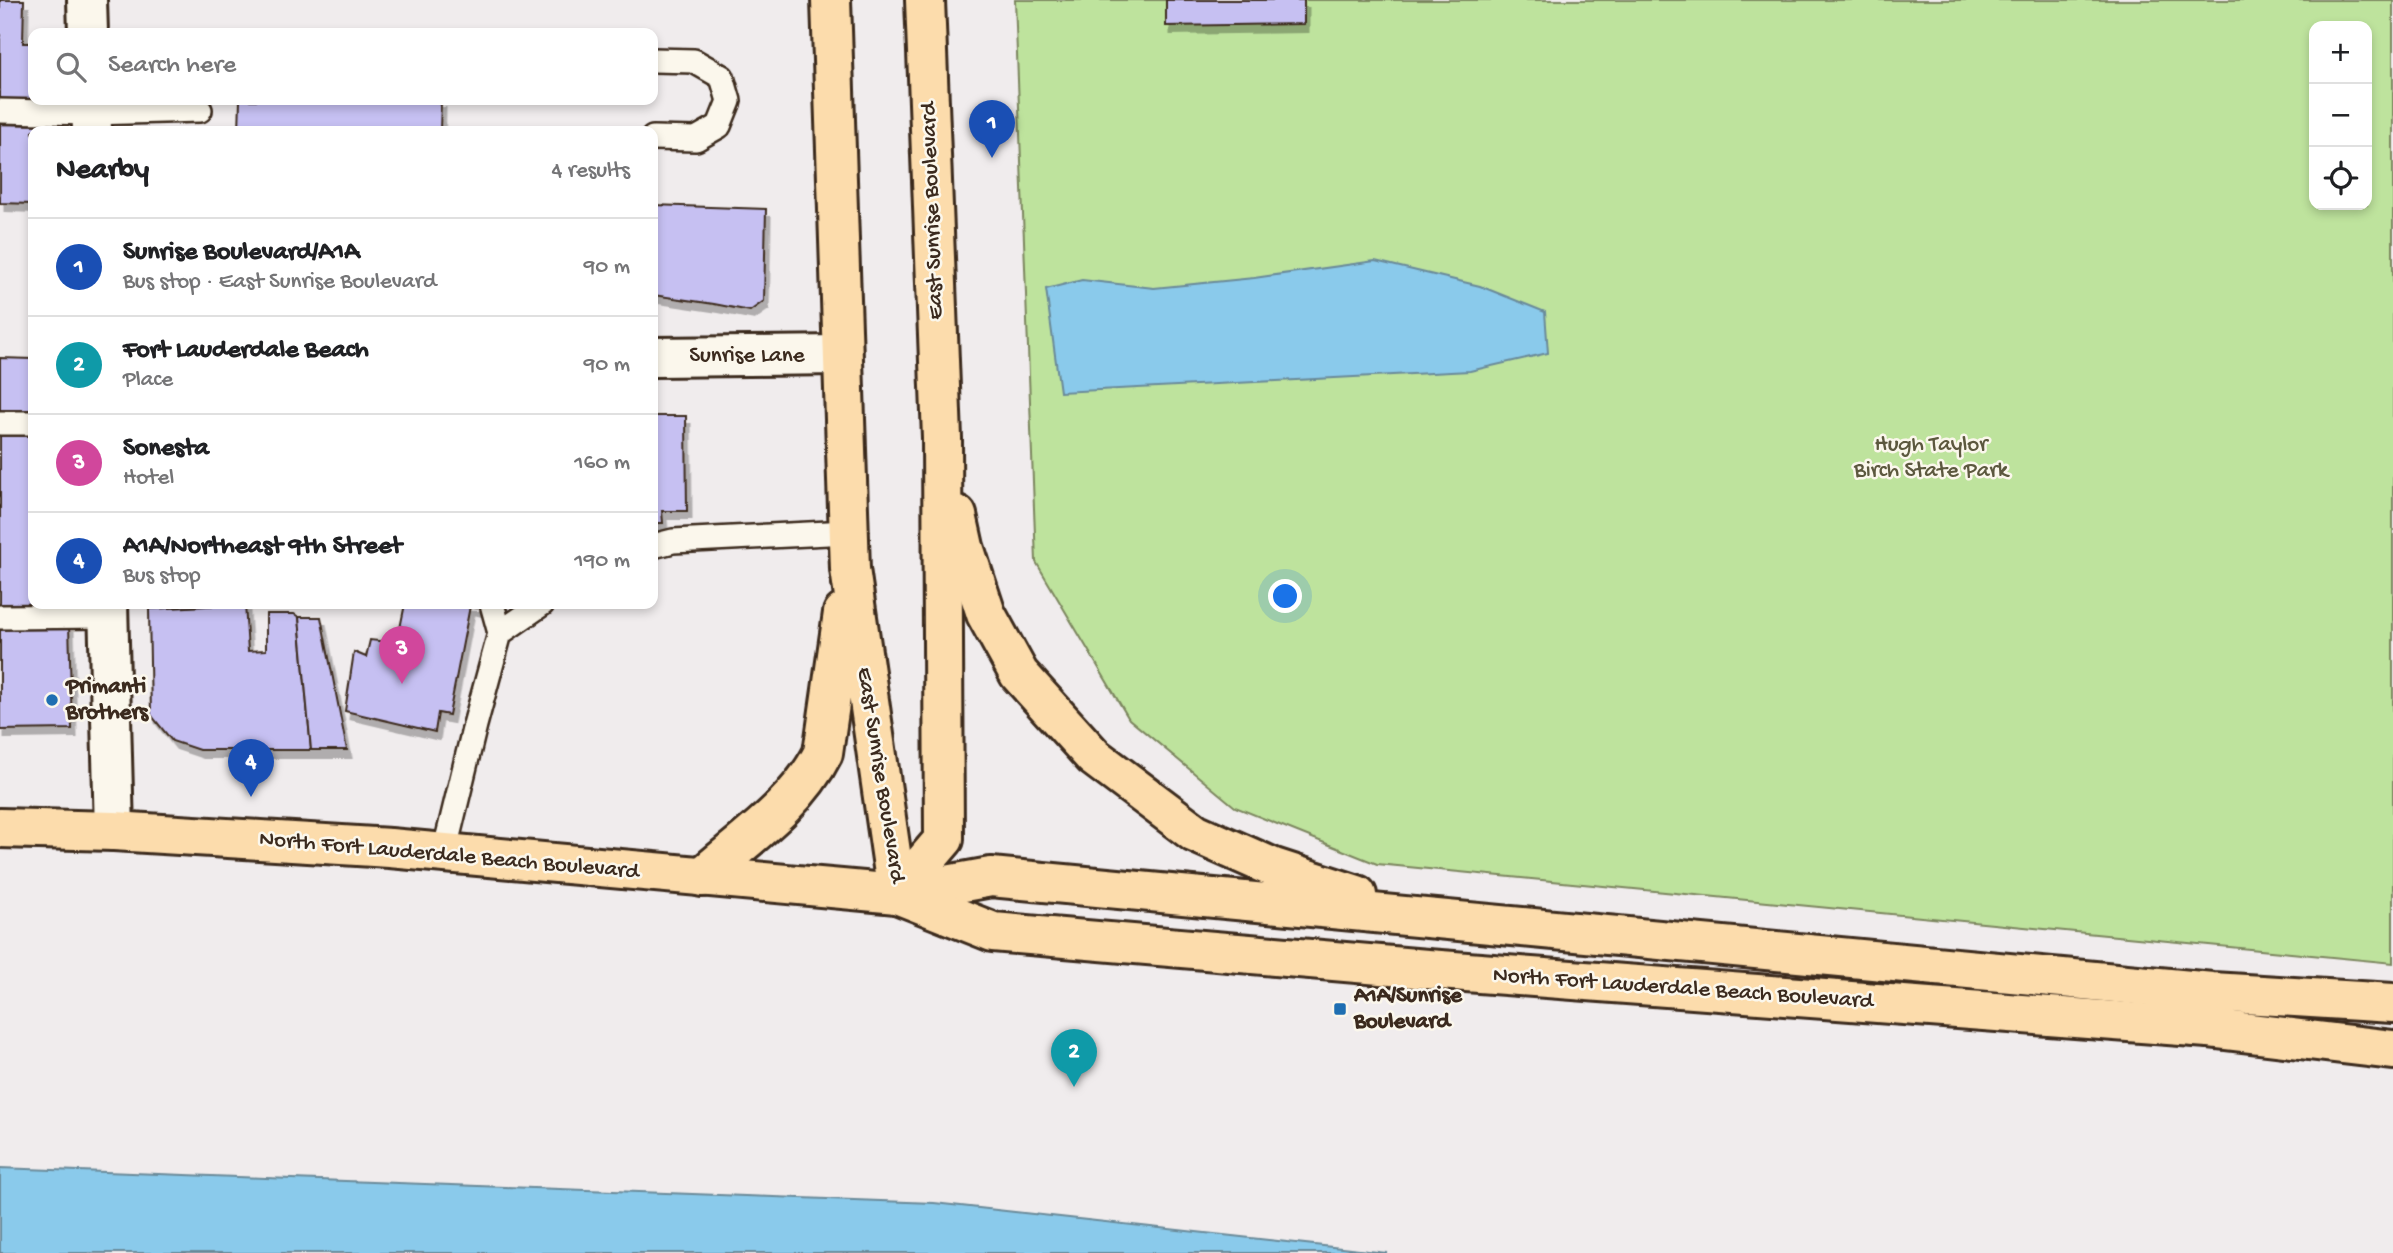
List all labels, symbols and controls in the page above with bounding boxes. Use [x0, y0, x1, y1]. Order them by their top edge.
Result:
map controls [2309, 21, 2372, 210]
button: + [2309, 21, 2372, 84]
search box [28, 28, 658, 105]
icon: search [52, 48, 90, 86]
text: Search here [108, 51, 236, 82]
button: − [2309, 84, 2372, 147]
street label: East Sunrise Boulevard [916, 100, 950, 320]
pin: 1 [969, 100, 1015, 158]
button: locate [2309, 147, 2372, 210]
text: Nearby [56, 154, 149, 189]
text: 4 results [551, 158, 630, 185]
text: Sunrise Boulevard/A1A [123, 238, 360, 269]
text: 1 [74, 254, 84, 281]
text: 90 m [584, 254, 630, 281]
text: Bus stop · East Sunrise Boulevard [123, 269, 436, 296]
text: Fort Lauderdale Beach [123, 336, 369, 367]
street label: Sunrise Lane [689, 343, 806, 370]
text: 2 [73, 352, 85, 379]
text: 90 m [584, 352, 630, 379]
text: Place [123, 367, 173, 394]
park label: Hugh Taylor Birch State Park [1853, 432, 2011, 485]
text: Sonesta [123, 434, 209, 465]
text: 3 [73, 450, 85, 477]
text: 160 m [574, 450, 630, 477]
text: Hotel [123, 465, 174, 492]
text: A1A/Northeast 9th Street [123, 532, 402, 563]
text: 4 [74, 548, 84, 575]
text: 190 m [574, 548, 630, 575]
text: Bus stop [123, 563, 201, 590]
your location [1268, 579, 1302, 613]
pin: 3 [379, 626, 425, 684]
street label: East Sunrise Boulevard [850, 665, 911, 886]
place label: Primanti Brothers [64, 674, 150, 727]
marker: Primanti Brothers [44, 692, 60, 708]
pin: 4 [228, 739, 274, 797]
street label: North Fort Lauderdale Beach Boulevard [258, 826, 641, 886]
street label: North Fort Lauderdale Beach Boulevard [1492, 962, 1876, 1016]
place label: A1A/Sunrise Boulevard [1353, 983, 1463, 1036]
marker: A1A/Sunrise Boulevard [1332, 1001, 1348, 1017]
pin: 2 [1051, 1029, 1097, 1087]

